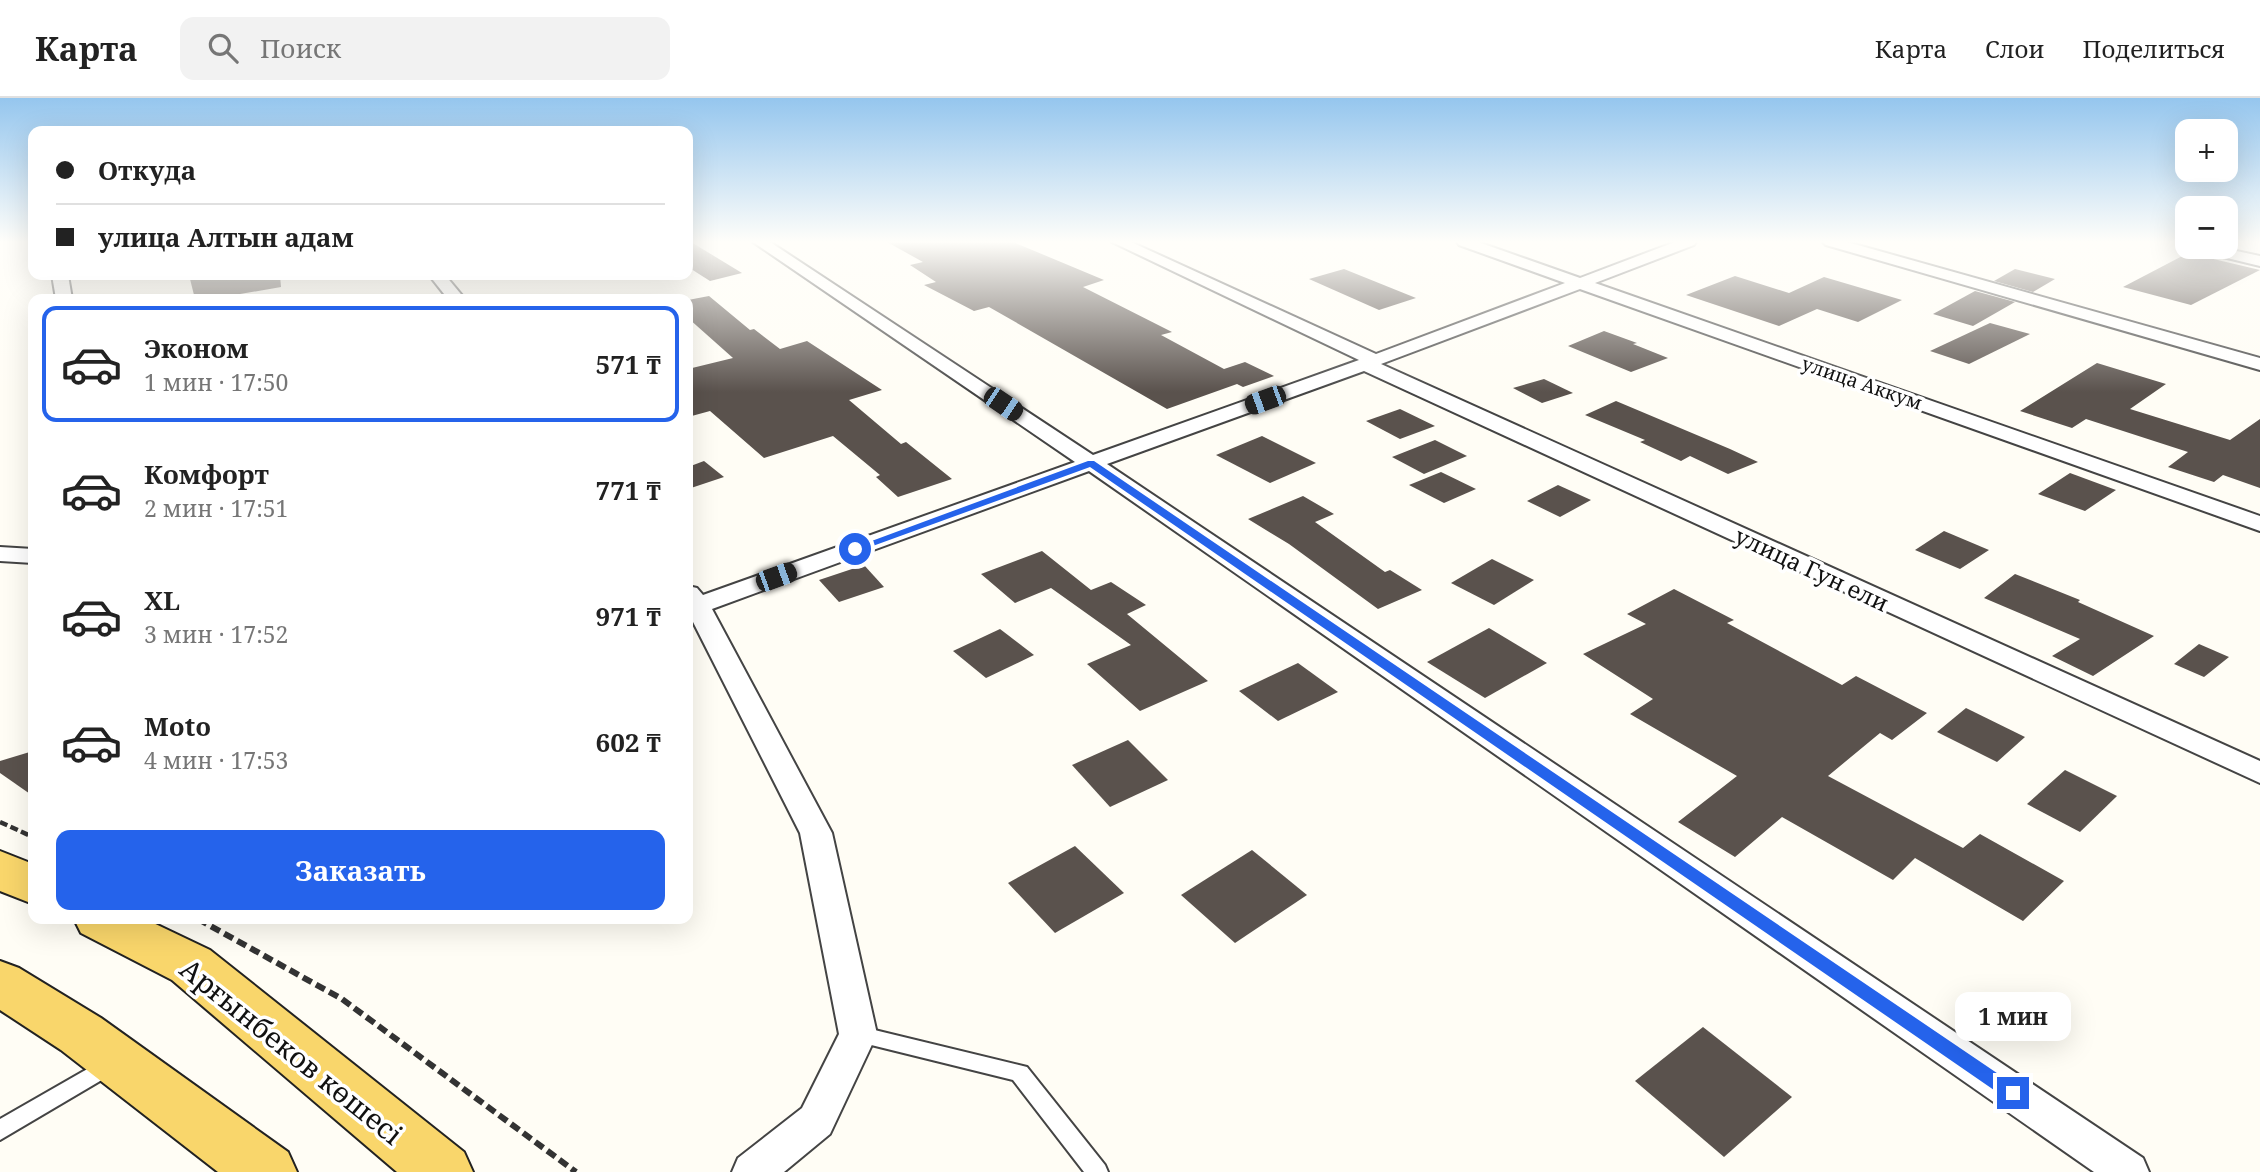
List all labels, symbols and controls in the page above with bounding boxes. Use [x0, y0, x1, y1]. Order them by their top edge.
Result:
search box [180, 17, 670, 80]
text: Карта [35, 26, 138, 71]
icon: search [204, 29, 242, 67]
text: Поиск [260, 30, 341, 66]
text: Карта [1875, 32, 1947, 65]
text: Слои [1985, 32, 2045, 65]
text: Поделиться [2083, 32, 2225, 65]
map controls [2175, 119, 2238, 259]
button: + [2175, 119, 2238, 182]
text: Откуда [98, 152, 196, 188]
button: − [2175, 196, 2238, 259]
text: улица Алтын адам [98, 219, 354, 255]
text: Эконом [144, 330, 248, 366]
icon: car [60, 333, 123, 396]
text: 571 ₸ [595, 346, 661, 382]
street label: улица Аккум [1798, 350, 1926, 416]
text: 1 мин · 17:50 [144, 366, 288, 398]
car [1242, 383, 1289, 417]
car [980, 384, 1027, 424]
text: Комфорт [144, 456, 269, 492]
icon: car [60, 459, 123, 522]
text: 771 ₸ [595, 472, 661, 508]
text: 2 мин · 17:51 [144, 492, 288, 524]
street label: улица Гун ели [1730, 519, 1894, 619]
route start [839, 533, 871, 565]
car [753, 560, 800, 594]
text: XL [144, 582, 180, 618]
icon: car [60, 585, 123, 648]
text: 971 ₸ [595, 598, 661, 634]
text: 3 мин · 17:52 [144, 618, 288, 650]
text: Moto [144, 708, 211, 744]
icon: car [60, 711, 123, 774]
text: 602 ₸ [595, 724, 661, 760]
text: 4 мин · 17:53 [144, 744, 288, 776]
button: Заказать [56, 830, 665, 910]
street label: Арғынбеков көшесі [173, 949, 411, 1153]
callout: 1 мин [1955, 992, 2071, 1040]
text: 1 мин [1978, 1000, 2048, 1032]
route end [1997, 1077, 2029, 1109]

